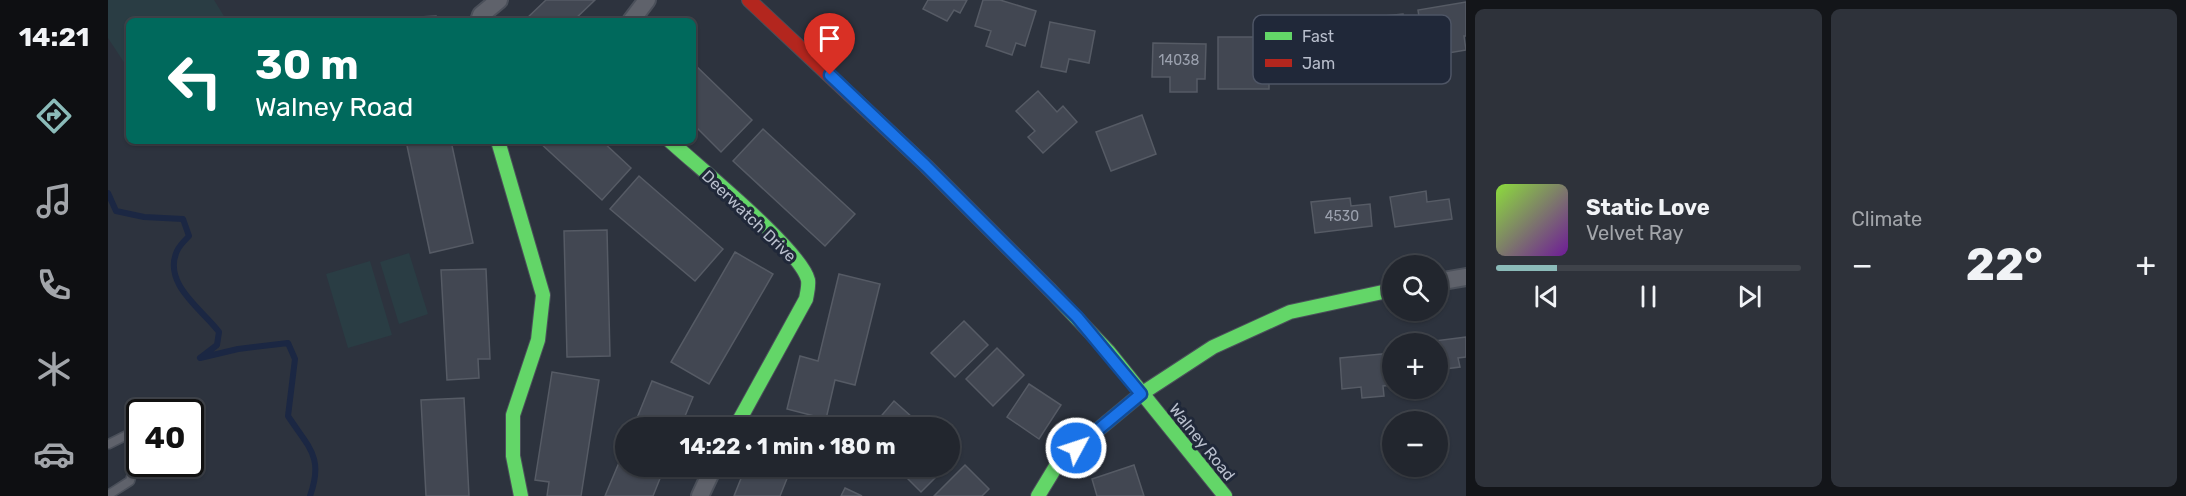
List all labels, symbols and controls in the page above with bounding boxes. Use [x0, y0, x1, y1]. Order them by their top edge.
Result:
pin [804, 13, 855, 75]
legend [1253, 15, 1451, 84]
text: 14:21 [19, 21, 89, 53]
icon: arrive [813, 22, 846, 55]
text: Fast [1302, 27, 1334, 46]
text: 30 m [255, 40, 359, 90]
icon: left [156, 42, 234, 120]
house number: 14038 [1159, 52, 1200, 69]
text: Jam [1302, 54, 1335, 73]
text: Walney Road [255, 91, 413, 123]
icon: directions [33, 95, 75, 137]
street label: Deerwatch Drive [698, 166, 800, 266]
icon: music [33, 180, 75, 222]
text: Static Love [1586, 194, 1710, 221]
text: Climate [1852, 207, 1922, 231]
house number: 4530 [1325, 208, 1359, 225]
text: Velvet Ray [1586, 221, 1684, 245]
text: 22° [1966, 238, 2043, 291]
text: − [1852, 245, 1873, 284]
text: + [2135, 245, 2156, 284]
map controls [1382, 255, 1448, 477]
button: search [1382, 255, 1448, 321]
icon: phone [33, 264, 75, 306]
icon: previous [1530, 280, 1563, 313]
icon: pause [1632, 280, 1665, 313]
icon: next [1733, 280, 1766, 313]
button: + [1382, 333, 1448, 399]
icon: climate [33, 348, 75, 390]
speed limit sign: 40 [126, 399, 204, 477]
street label: Walney Road [1165, 400, 1239, 484]
button: − [1382, 411, 1448, 477]
position arrow [1044, 416, 1108, 480]
icon: car [33, 433, 75, 475]
text: 14:22 · 1 min · 180 m [679, 433, 896, 460]

